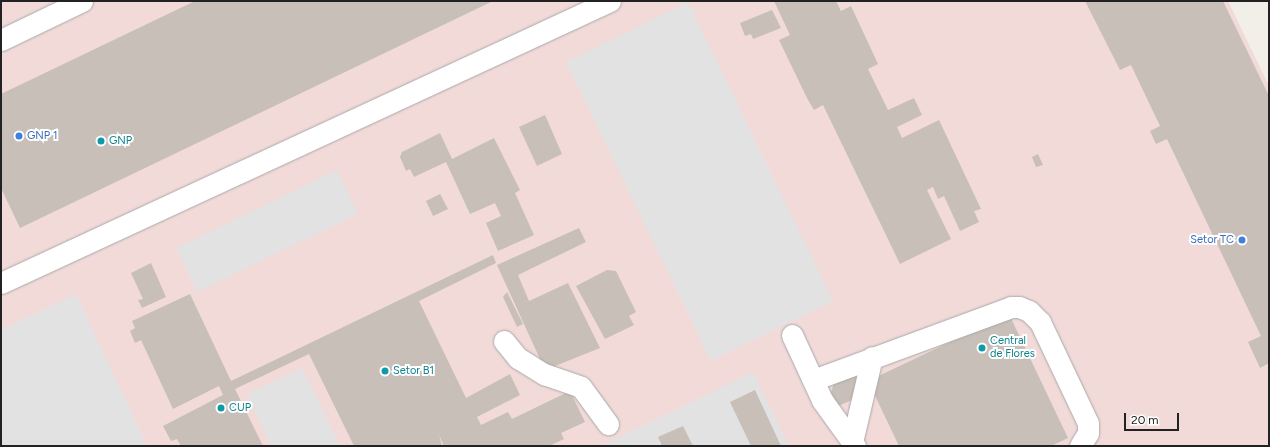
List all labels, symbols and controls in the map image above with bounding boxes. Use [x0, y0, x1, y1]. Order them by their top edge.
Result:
place label: GNP 1 [27, 129, 58, 143]
marker: GNP 1 [14, 131, 24, 141]
place label: GNP [109, 134, 132, 148]
marker: GNP [96, 136, 106, 146]
place label: Setor TC [1190, 233, 1234, 247]
marker: Setor TC [1237, 235, 1247, 245]
place label: Central de Flores [990, 335, 1035, 361]
marker: Central de Flores [977, 343, 987, 353]
place label: Setor B1 [393, 364, 434, 378]
marker: Setor B1 [380, 366, 390, 376]
place label: CUP [229, 401, 251, 415]
marker: CUP [216, 403, 226, 413]
scale bar [1126, 405, 1181, 431]
text: 20 m [1131, 413, 1159, 427]

